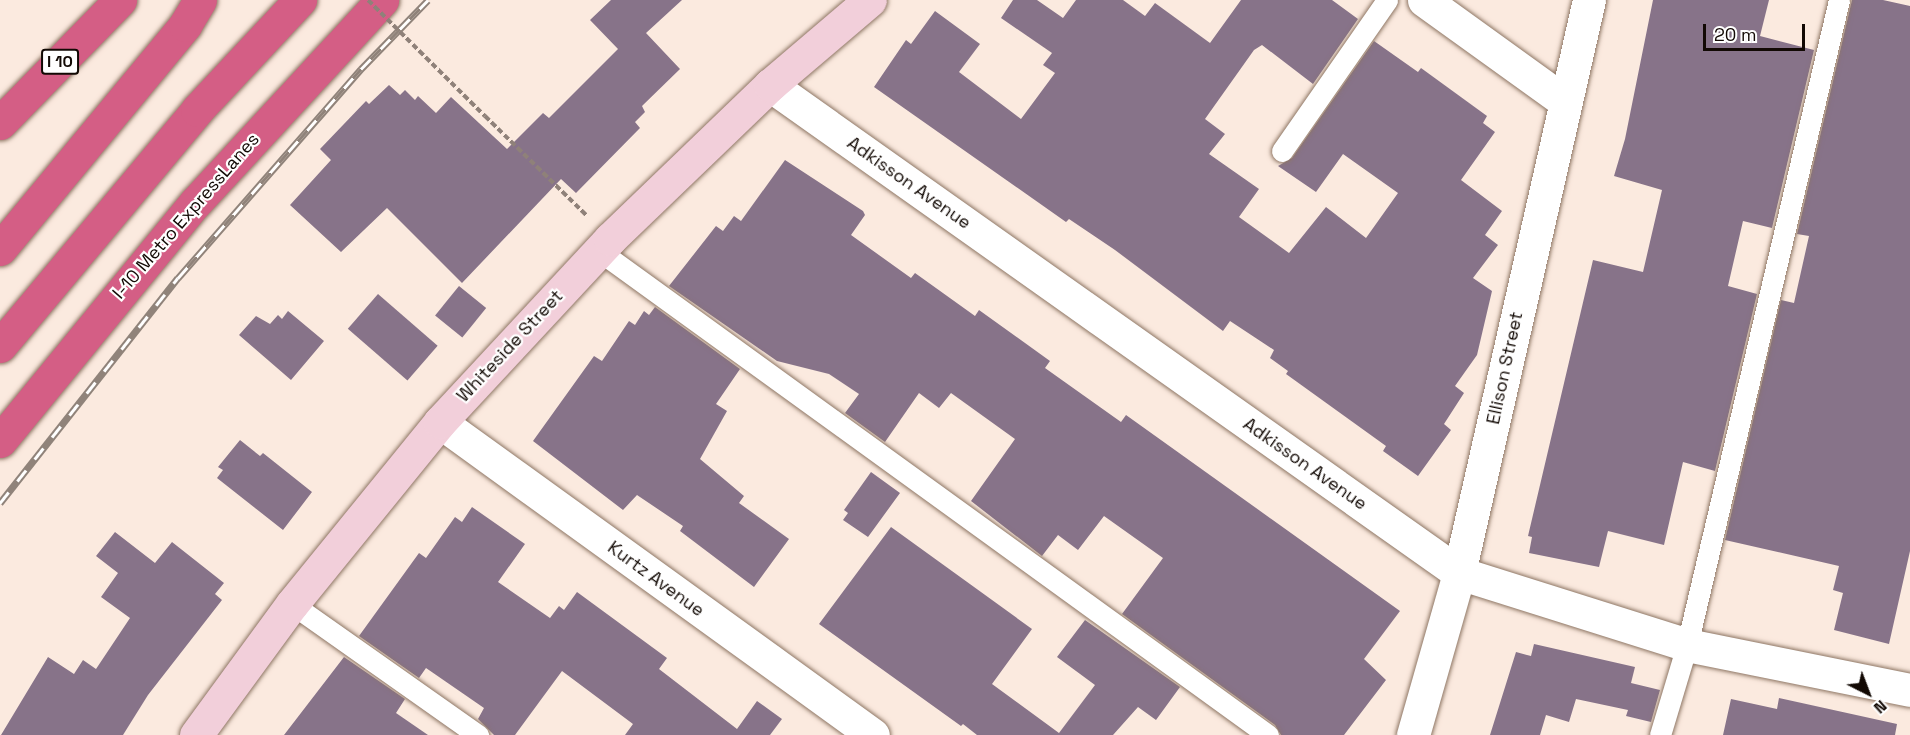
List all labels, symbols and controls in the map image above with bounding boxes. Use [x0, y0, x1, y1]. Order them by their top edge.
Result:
scale bar [1706, 12, 1808, 50]
text: 20 m [1714, 23, 1757, 46]
road number: I 10 [40, 49, 80, 75]
street label: I-10 Metro ExpressLanes [108, 129, 264, 303]
street label: Adkisson Avenue [843, 132, 975, 234]
street label: Whiteside Street [452, 285, 568, 407]
street label: Ellison Street [1483, 310, 1527, 426]
street label: Adkisson Avenue [1239, 413, 1371, 515]
street label: Kurtz Avenue [603, 537, 709, 621]
north arrow [1838, 663, 1898, 723]
text: N [1869, 695, 1891, 718]

